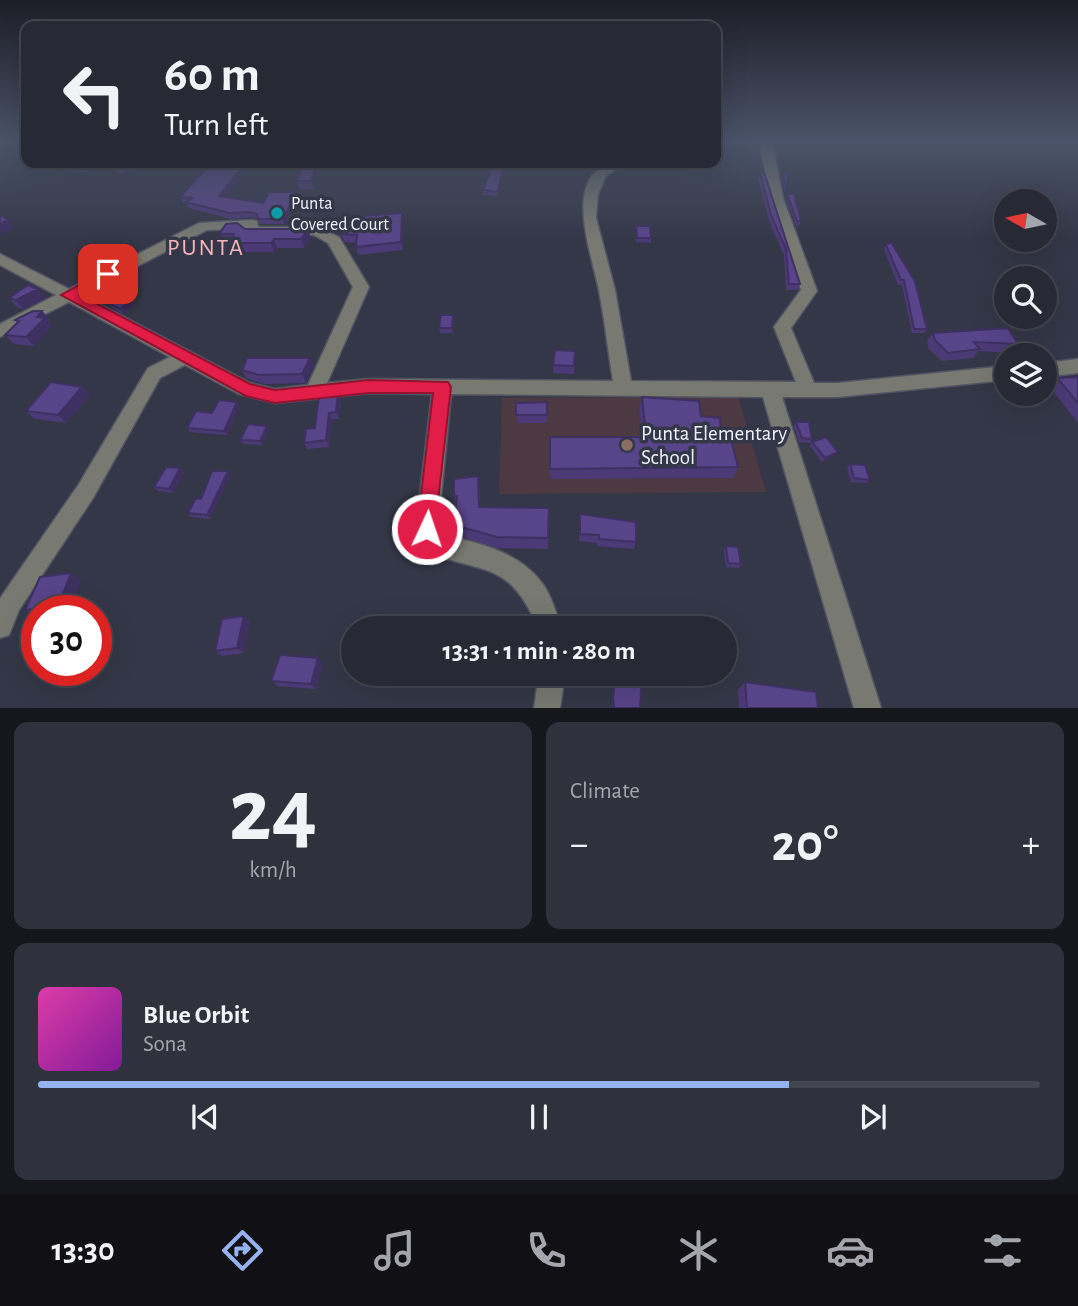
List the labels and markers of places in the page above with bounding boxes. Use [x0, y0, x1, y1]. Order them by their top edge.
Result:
place label: Punta Covered Court [291, 195, 389, 234]
marker: Punta Covered Court [269, 205, 285, 221]
pin [78, 244, 138, 304]
place label: Punta Elementary School [641, 423, 787, 468]
marker: Punta Elementary School [619, 437, 635, 453]

